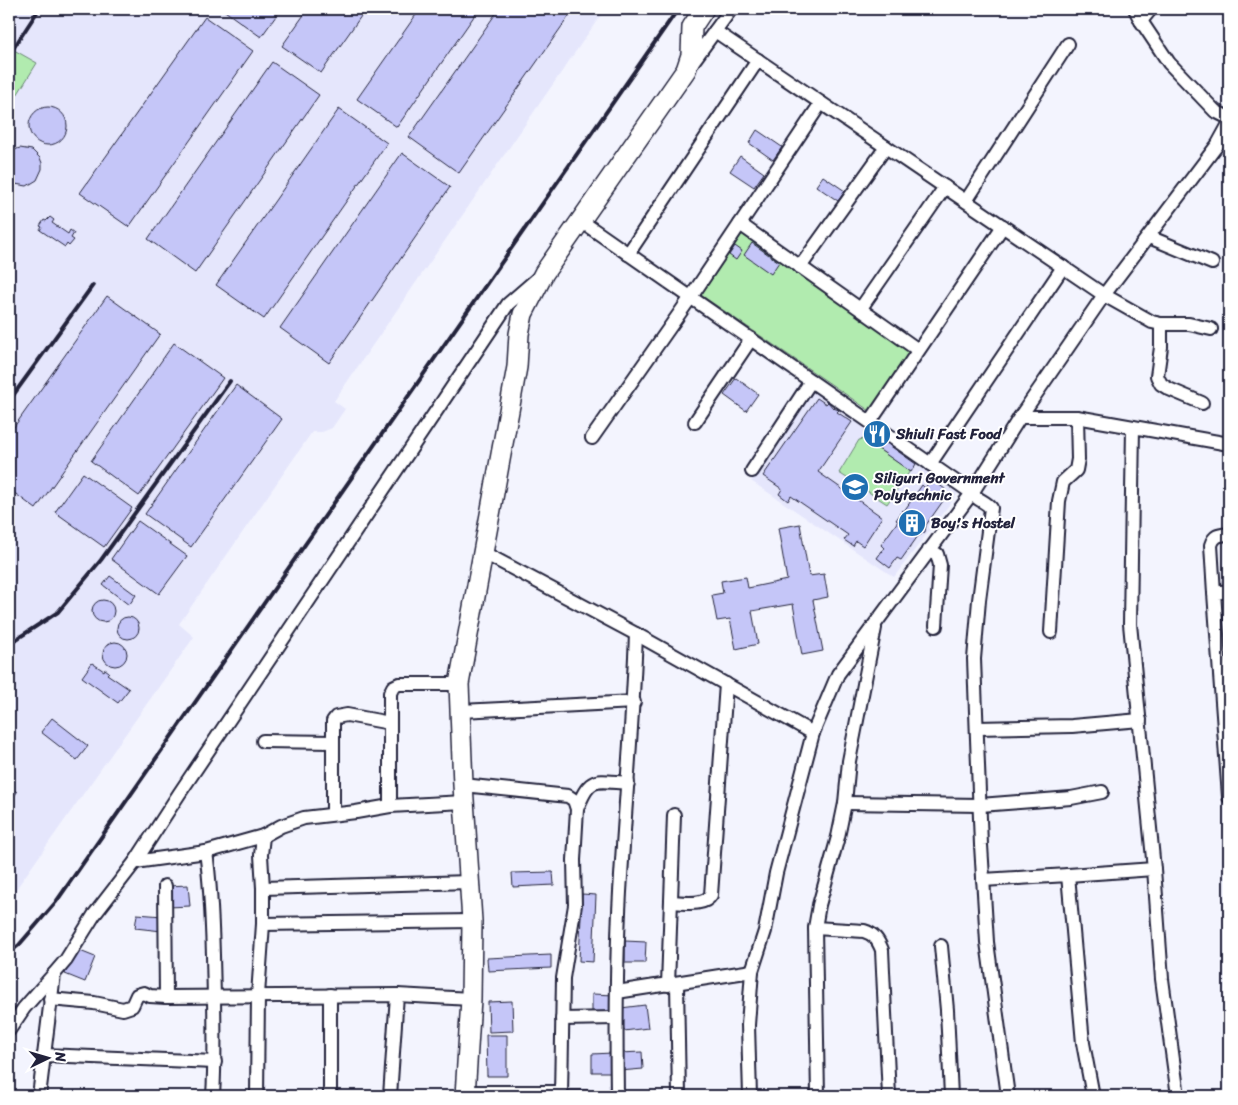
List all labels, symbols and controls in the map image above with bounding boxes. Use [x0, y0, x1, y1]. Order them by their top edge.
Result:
restaurant icon: Shiuli Fast Food [862, 419, 892, 449]
place label: Shiuli Fast Food [895, 421, 1002, 447]
place label: Siliguri Government Polytechnic [873, 465, 1006, 508]
school or university icon: Siliguri Government Polytechnic [840, 472, 870, 502]
building icon: Boy's Hostel [897, 508, 927, 538]
place label: Boy's Hostel [931, 510, 1015, 536]
north arrow [22, 1032, 72, 1082]
text: N [47, 1050, 73, 1063]

